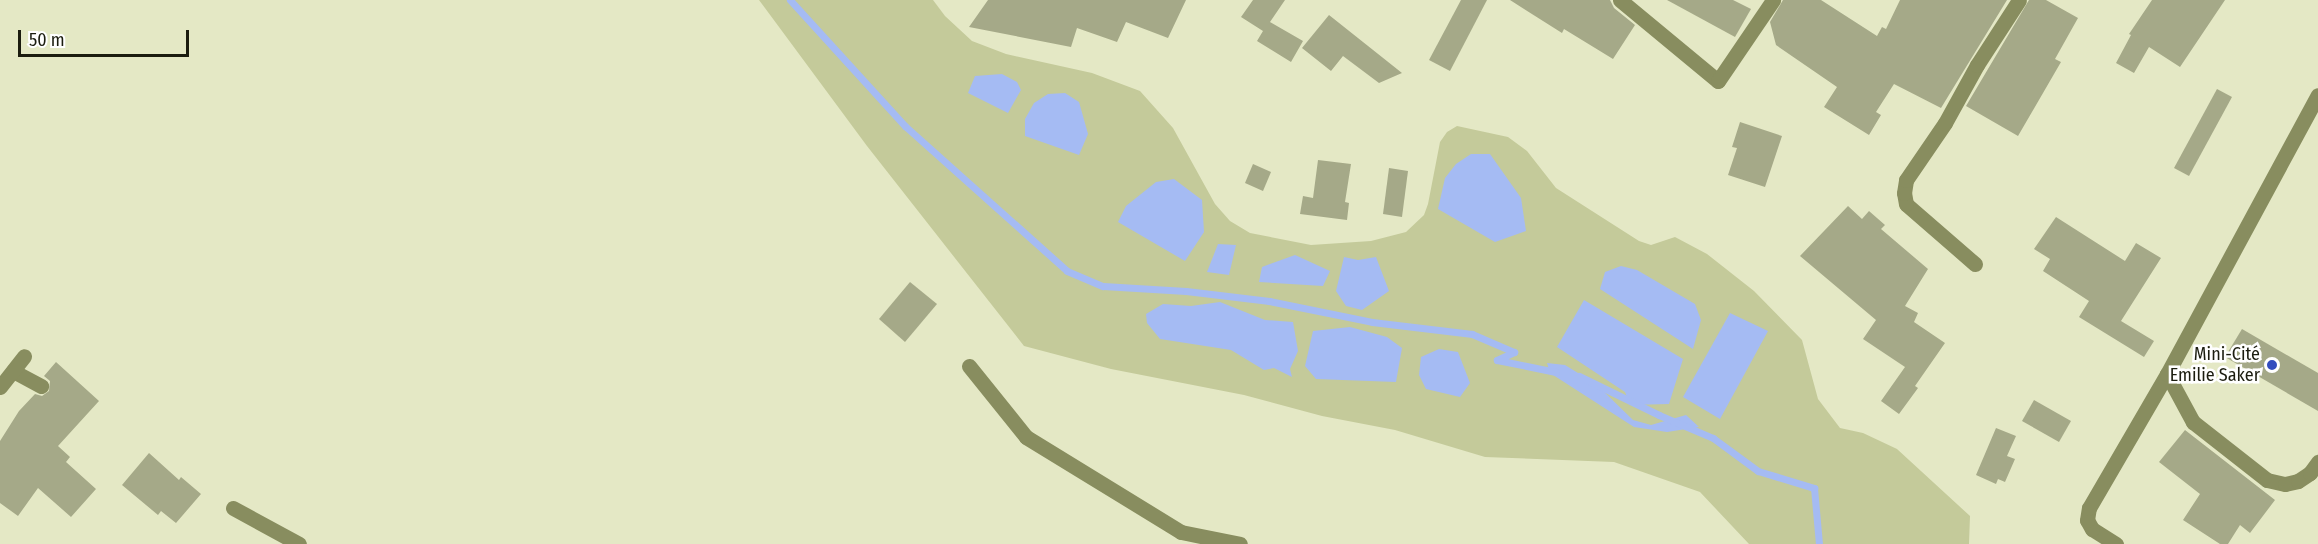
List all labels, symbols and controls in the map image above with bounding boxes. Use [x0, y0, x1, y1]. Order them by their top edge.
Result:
scale bar [21, 18, 192, 56]
text: 50 m [29, 29, 65, 51]
place label: Mini-Cité Emilie Saker [2170, 344, 2260, 386]
marker: Mini-Cité Emilie Saker [2265, 358, 2279, 372]

